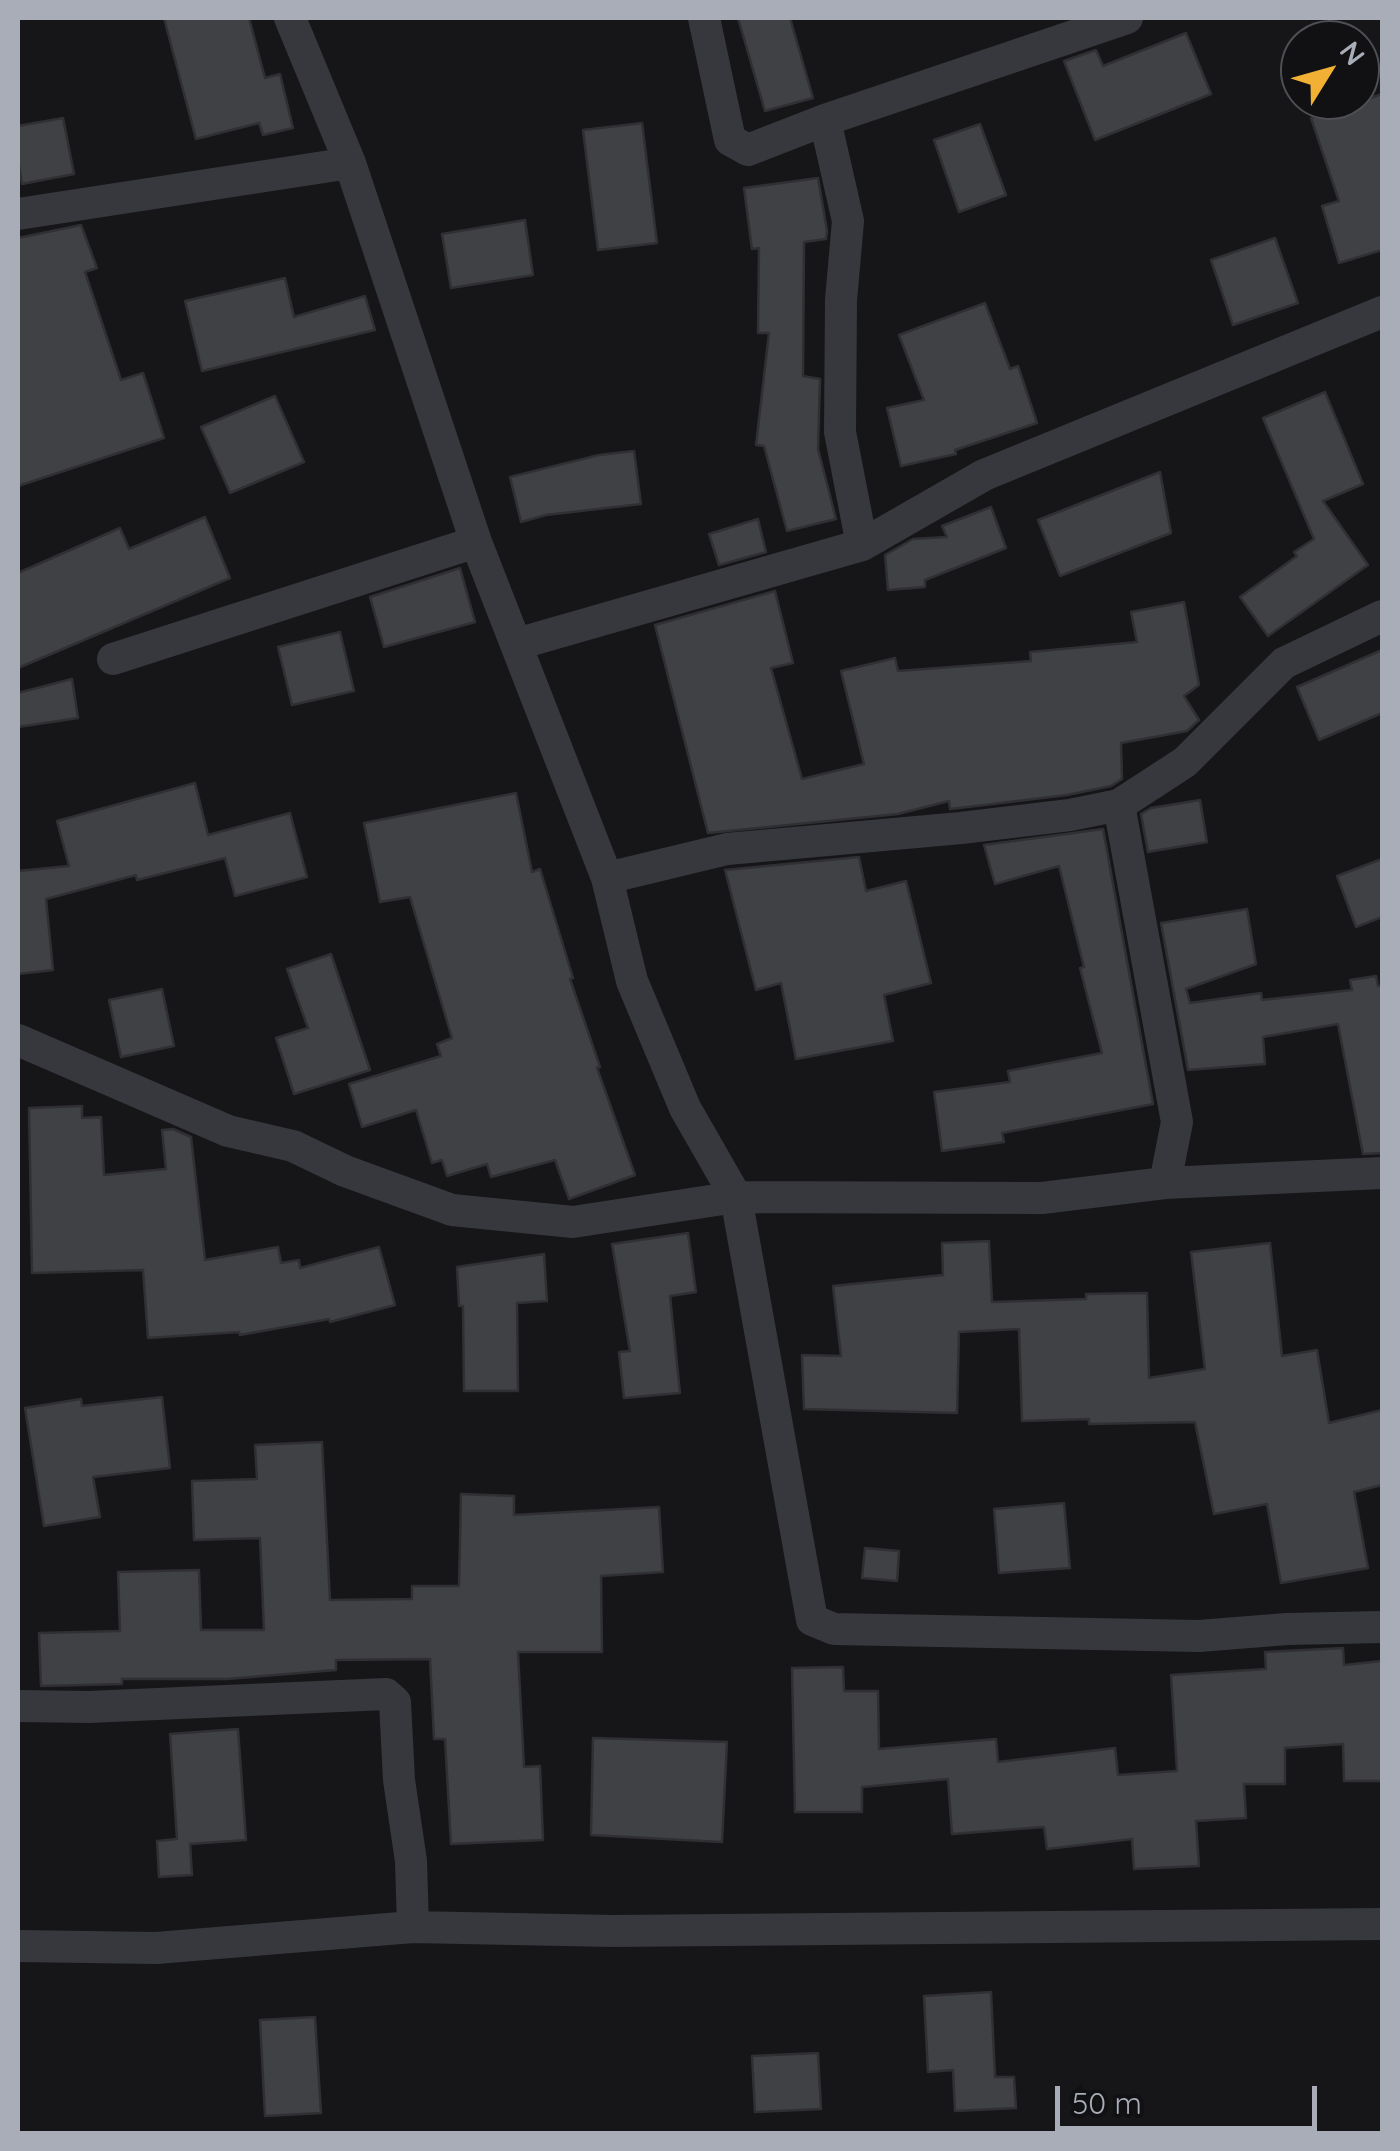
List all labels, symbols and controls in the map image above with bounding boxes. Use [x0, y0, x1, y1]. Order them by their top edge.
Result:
north arrow [1280, 20, 1380, 120]
text: N [1333, 34, 1373, 72]
scale bar [1060, 2066, 1322, 2128]
text: 50 m [1072, 2084, 1142, 2122]

